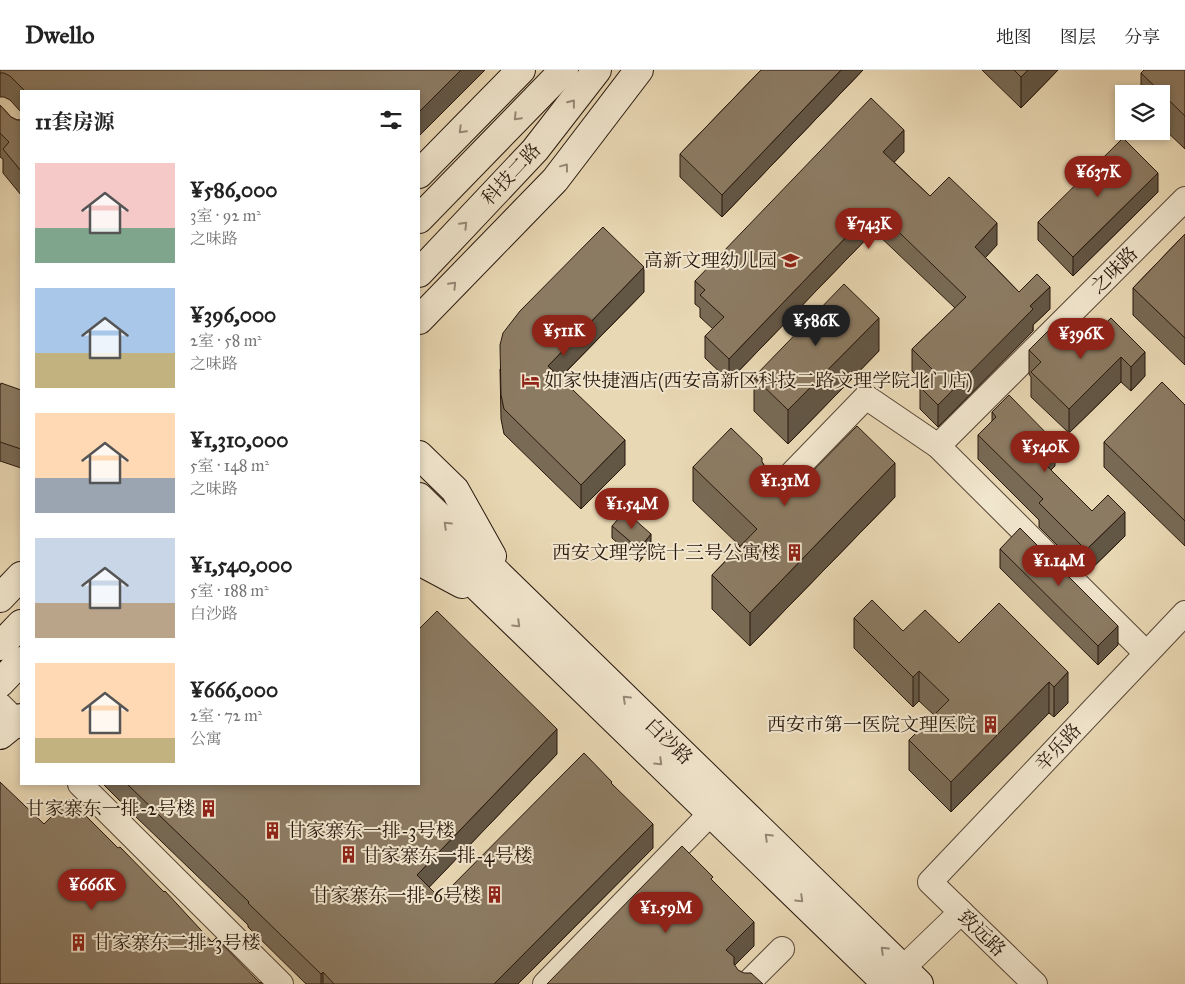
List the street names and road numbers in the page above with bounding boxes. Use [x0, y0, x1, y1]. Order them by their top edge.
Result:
street label: 科技二路 [477, 138, 545, 210]
street label: 之味路 [1086, 242, 1142, 298]
street label: 白沙路 [641, 713, 697, 769]
street label: 辛乐路 [1030, 718, 1086, 776]
street label: 致远路 [954, 905, 1010, 961]

